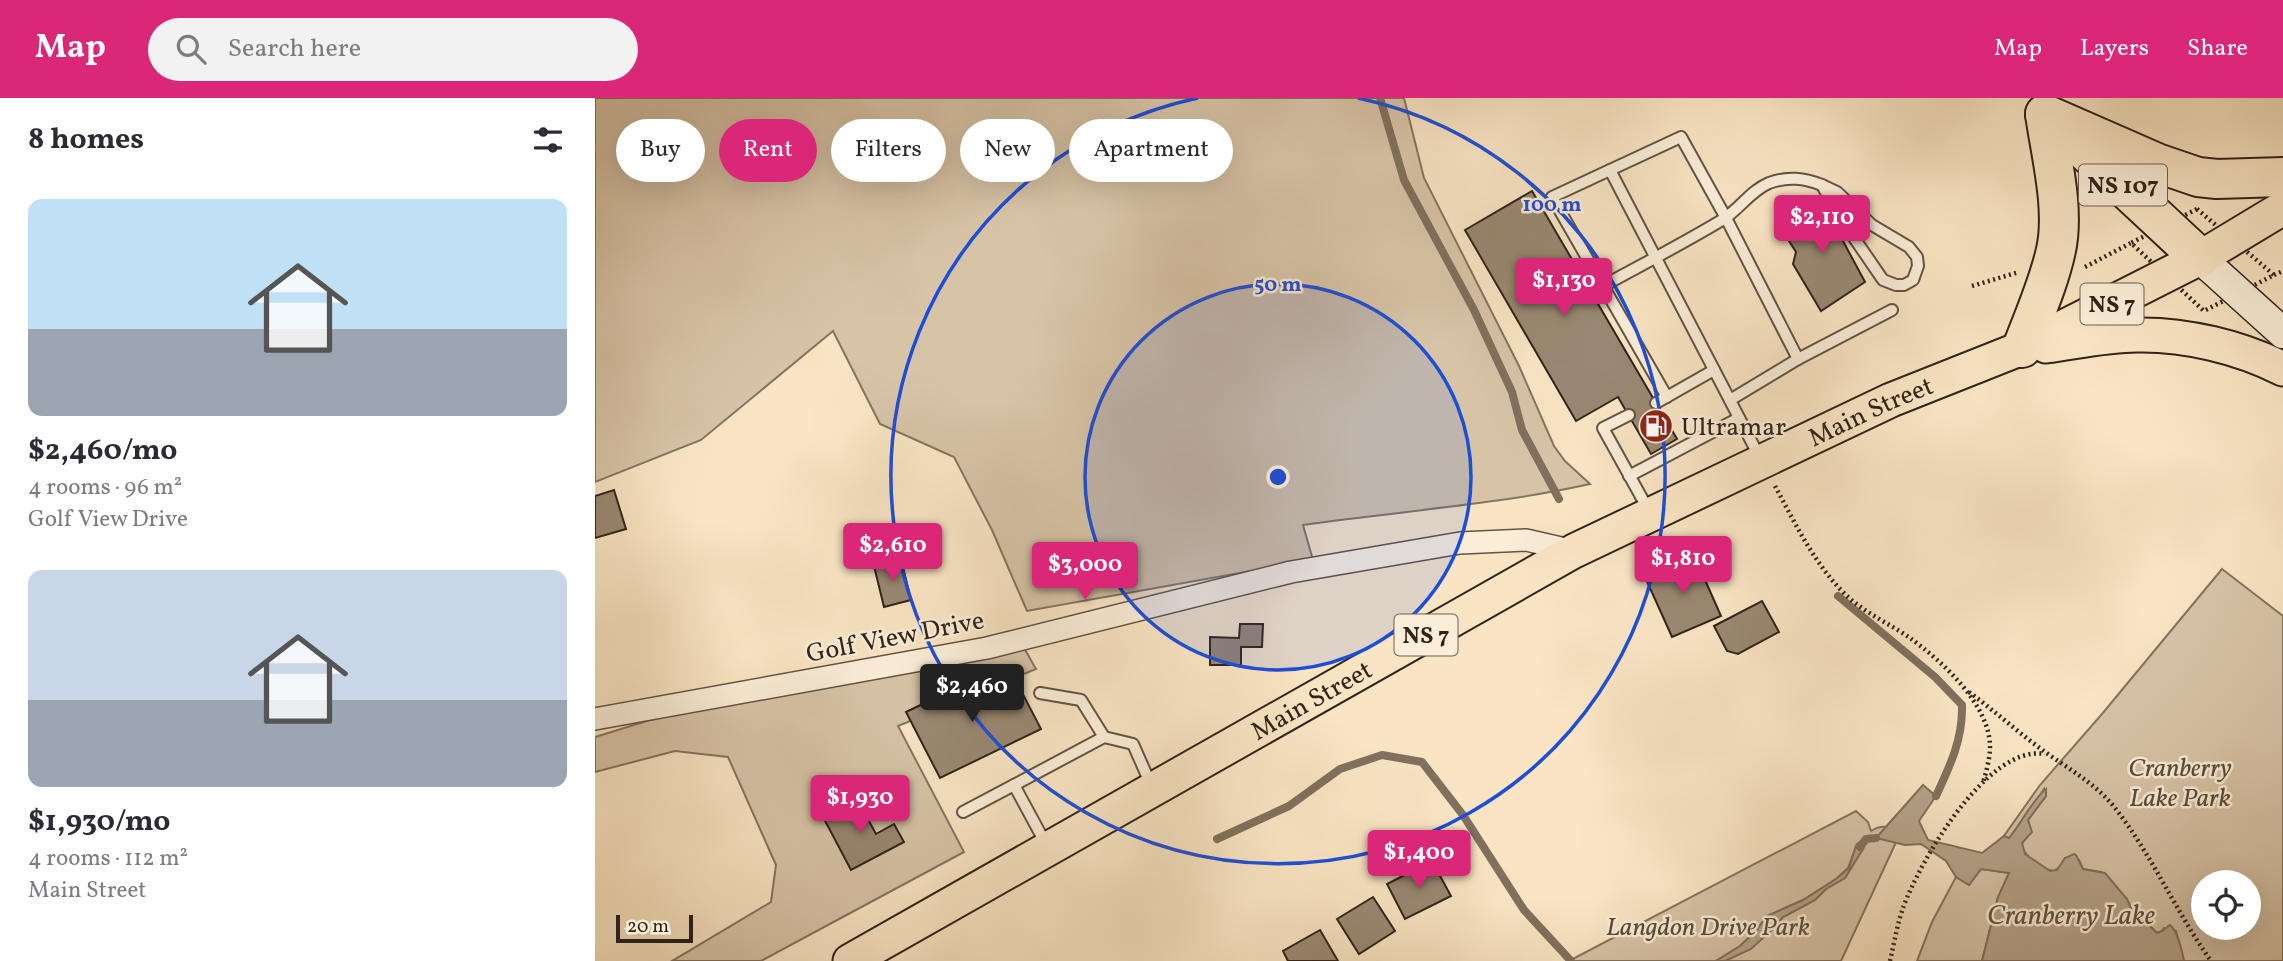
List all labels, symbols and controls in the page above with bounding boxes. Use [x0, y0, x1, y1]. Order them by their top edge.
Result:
search box [148, 18, 638, 81]
text: Map [35, 26, 106, 72]
icon: search [172, 30, 210, 68]
text: Search here [228, 31, 361, 67]
text: Map [1994, 32, 2042, 66]
text: Layers [2080, 32, 2149, 66]
text: Share [2187, 32, 2248, 66]
text: 8 homes [28, 119, 144, 161]
chip: Buy [616, 119, 705, 182]
chip: Rent [719, 119, 817, 182]
chip: Filters [831, 119, 946, 182]
chip: New [960, 119, 1055, 182]
chip: Apartment [1069, 119, 1233, 182]
icon: filters [529, 121, 567, 159]
road number: NS 107 [2079, 164, 2167, 206]
text: 100 m [1522, 191, 1582, 220]
pin: $2,110 [1765, 195, 1879, 255]
text: $2,110 [1790, 202, 1854, 234]
icon: home [235, 245, 361, 371]
pin: $1,130 [1507, 258, 1621, 318]
text: $1,130 [1532, 265, 1596, 297]
text: 50 m [1254, 271, 1302, 300]
road number: NS 7 [2081, 284, 2143, 324]
street label: Main Street [1803, 369, 1939, 457]
fuel station icon: Ultramar [1637, 407, 1675, 445]
place label: Ultramar [1681, 410, 1786, 446]
text: $2,460/mo [28, 430, 177, 472]
centre of rings [1266, 465, 1290, 489]
text: 4 rooms · 96 m² [28, 472, 182, 504]
text: Golf View Drive [28, 504, 188, 536]
pin: $2,610 [836, 524, 950, 583]
text: $2,610 [859, 530, 927, 562]
pin: $1,810 [1626, 536, 1740, 596]
pin: $3,000 [1028, 542, 1142, 602]
text: $1,810 [1651, 543, 1715, 575]
text: $3,000 [1048, 549, 1122, 581]
street label: Golf View Drive [803, 603, 988, 673]
road number: NS 7 [1395, 614, 1457, 656]
icon: home [235, 616, 361, 742]
street label: Main Street [1245, 653, 1379, 750]
pin: $2,460 [915, 664, 1029, 724]
text: $2,460 [936, 671, 1008, 703]
park label: Cranberry Lake Park [2128, 751, 2232, 817]
pin: $1,930 [803, 776, 917, 835]
text: $1,930 [827, 782, 893, 814]
text: $1,930/mo [28, 801, 170, 843]
pin: $1,400 [1362, 830, 1476, 890]
text: $1,400 [1384, 837, 1454, 869]
text: 4 rooms · 112 m² [28, 843, 188, 875]
map controls [2191, 870, 2261, 940]
button: locate [2191, 870, 2261, 940]
text: Main Street [28, 875, 146, 907]
water label: Cranberry Lake [1987, 897, 2155, 936]
park label: Langdon Drive Park [1606, 910, 1810, 946]
scale bar [616, 912, 693, 944]
text: 20 m [627, 914, 669, 940]

